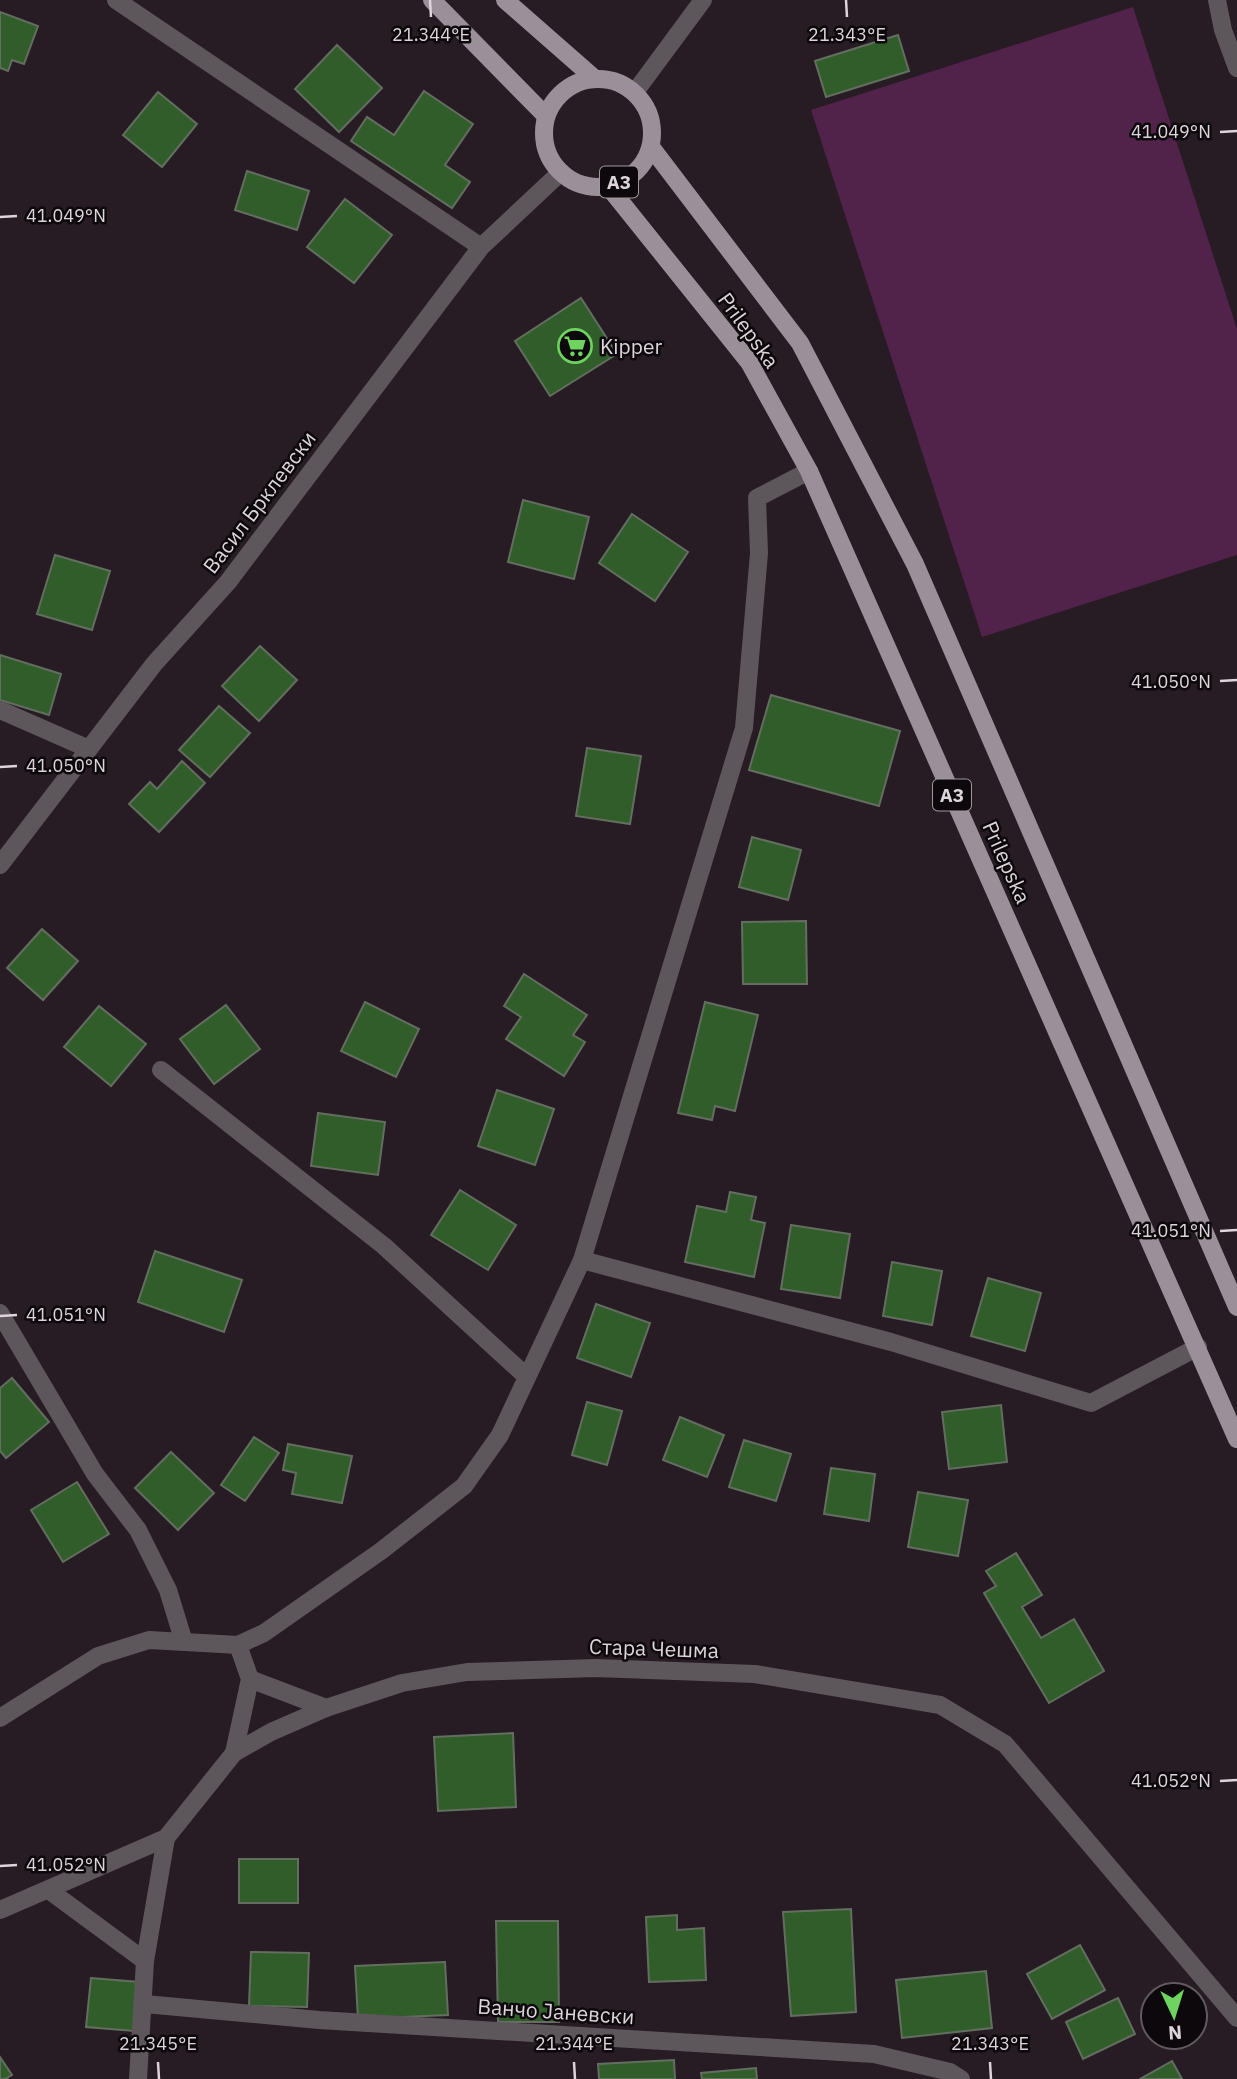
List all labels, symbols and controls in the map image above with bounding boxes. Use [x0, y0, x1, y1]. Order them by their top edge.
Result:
text: 21.344°E [392, 23, 470, 46]
text: 21.343°E [808, 23, 886, 46]
text: 41.049°N [1131, 120, 1211, 143]
road number: A3 [600, 166, 638, 198]
text: 41.049°N [26, 204, 106, 227]
street label: Prilepska [712, 286, 786, 374]
supermarket icon: Kipper [556, 327, 594, 365]
place label: Kipper [600, 332, 662, 360]
street label: Васил Брклевски [196, 425, 322, 579]
text: 41.050°N [1131, 670, 1211, 693]
text: 41.050°N [26, 754, 106, 777]
road number: A3 [933, 780, 971, 810]
street label: Prilepska [976, 816, 1038, 908]
text: 41.051°N [1131, 1219, 1211, 1242]
text: 41.051°N [26, 1303, 106, 1326]
street label: Стара Чешма [589, 1632, 719, 1664]
text: 41.052°N [1131, 1769, 1211, 1792]
text: 41.052°N [26, 1853, 106, 1876]
north arrow [1139, 1981, 1209, 2051]
street label: Ванчо Јаневски [477, 1992, 635, 2030]
text: N [1167, 2021, 1183, 2045]
text: 21.345°E [119, 2032, 197, 2055]
text: 21.344°E [535, 2032, 613, 2055]
text: 21.343°E [951, 2032, 1029, 2055]

